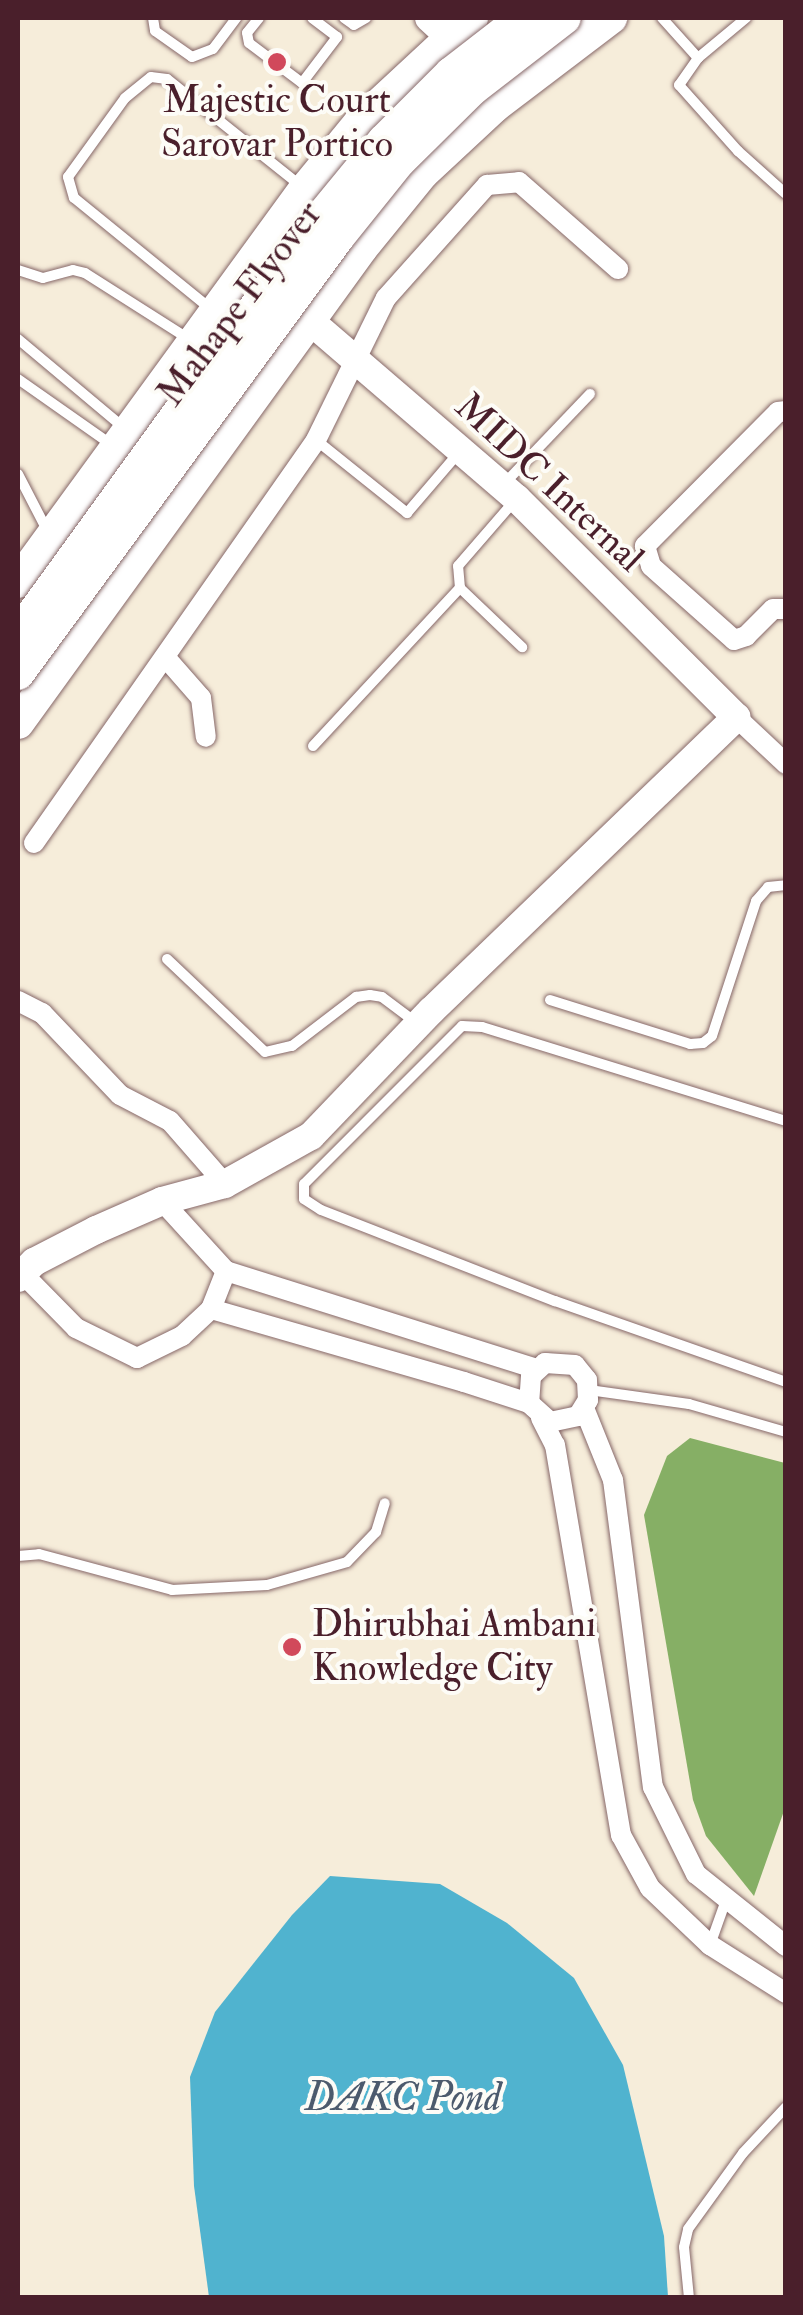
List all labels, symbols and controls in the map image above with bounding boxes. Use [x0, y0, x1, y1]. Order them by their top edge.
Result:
marker: Majestic Court Sarovar Portico [266, 51, 288, 73]
place label: Majestic Court Sarovar Portico [161, 78, 393, 168]
street label: Mahape Flyover [148, 193, 332, 415]
street label: MIDC Internal [445, 384, 653, 582]
place label: Dhirubhai Ambani Knowledge City [312, 1602, 596, 1692]
marker: Dhirubhai Ambani Knowledge City [281, 1636, 303, 1658]
water label: DAKC Pond [305, 2074, 501, 2122]

